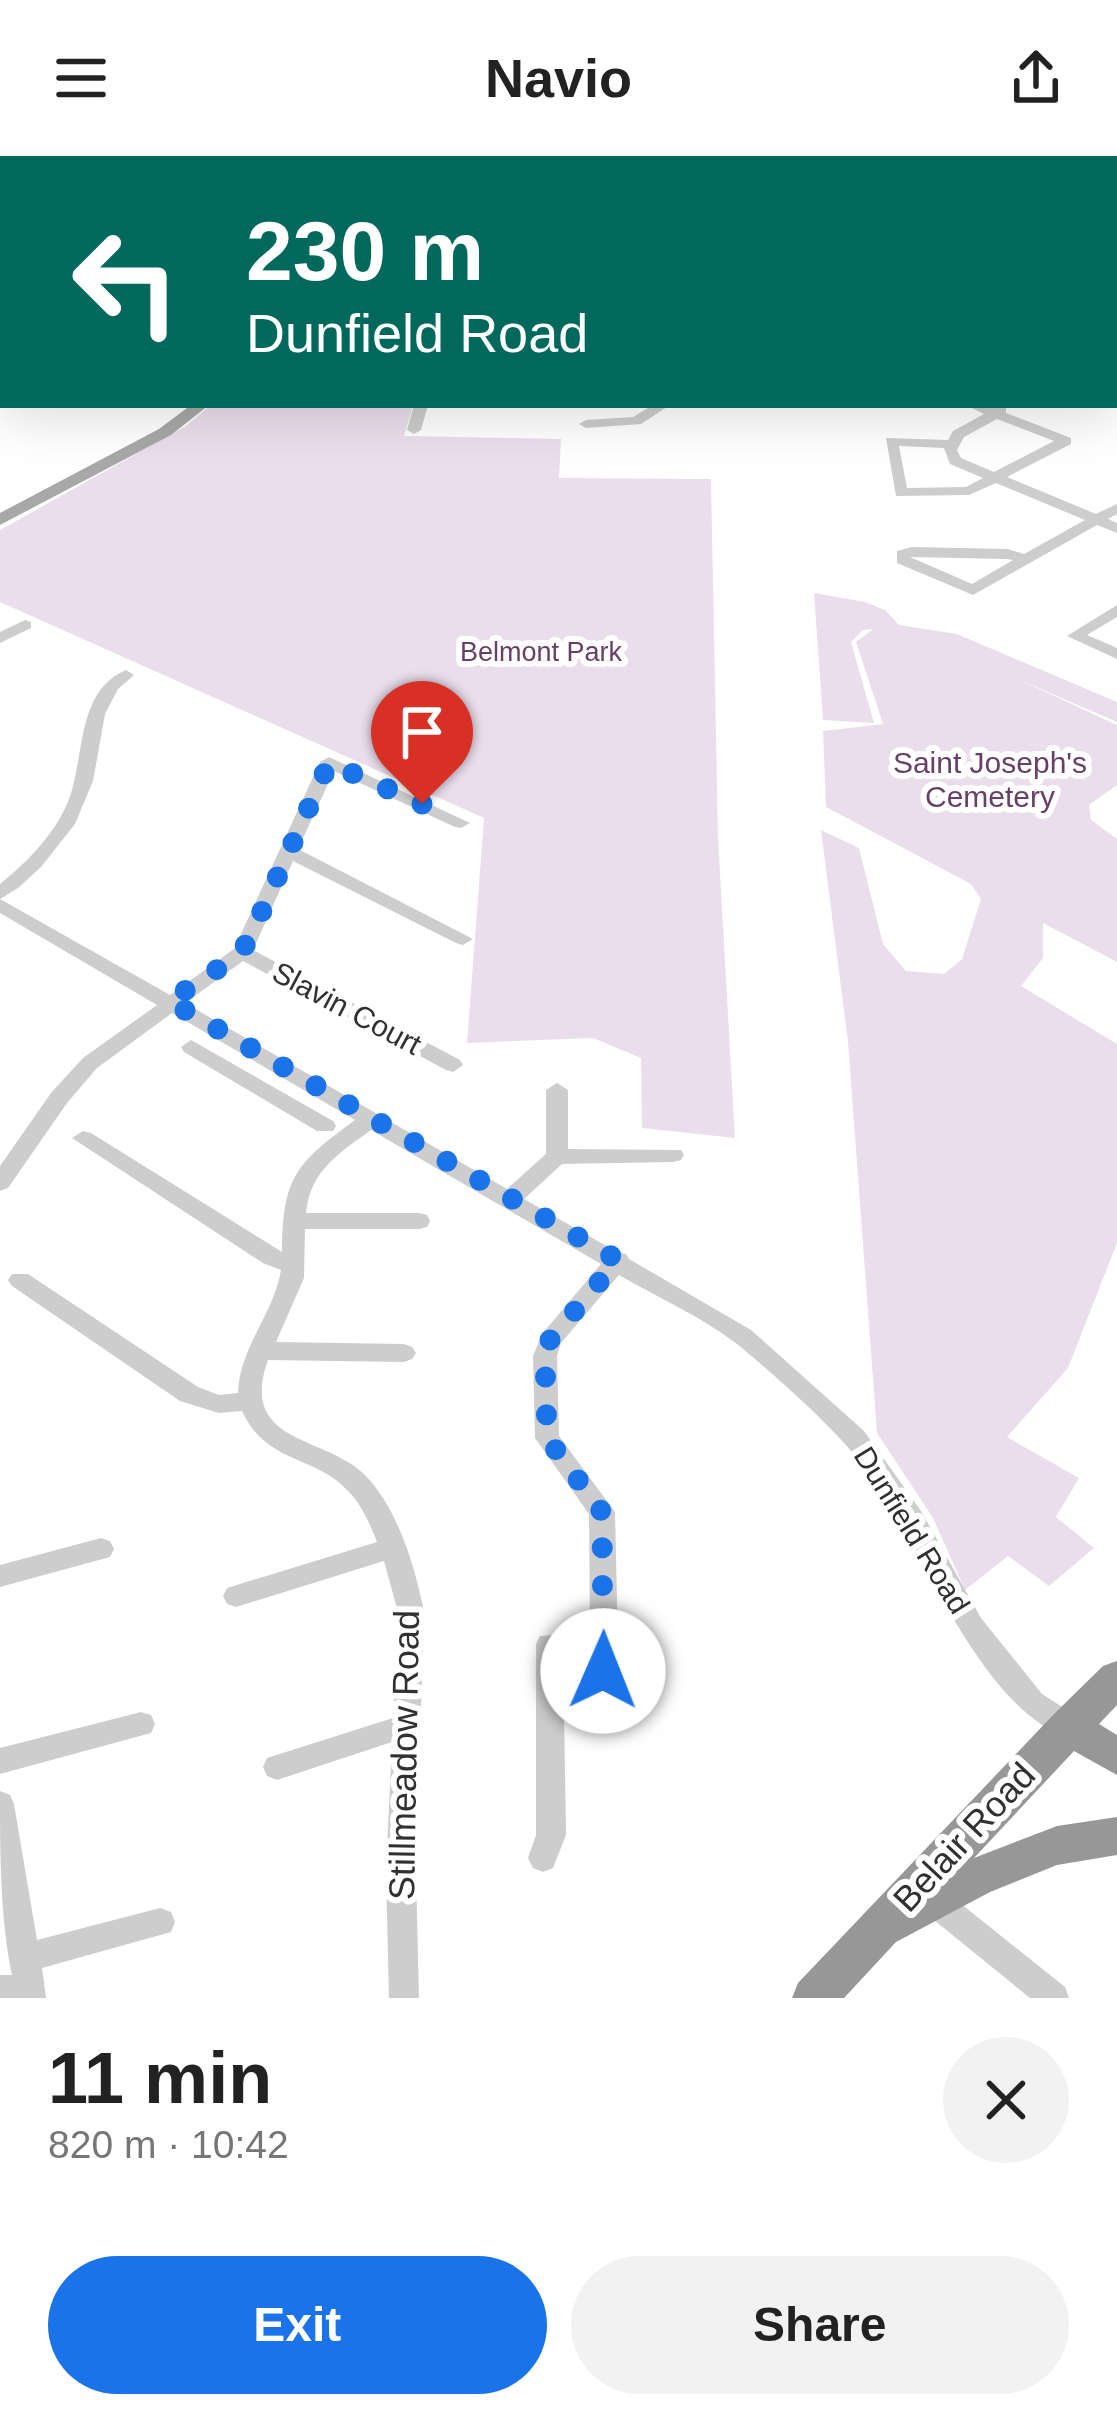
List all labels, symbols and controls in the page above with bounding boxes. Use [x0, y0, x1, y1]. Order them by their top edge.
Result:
icon: menu [48, 45, 114, 111]
icon: share [1003, 45, 1069, 111]
text: Navio [485, 48, 632, 108]
icon: left [48, 204, 204, 360]
text: 230 m [246, 204, 484, 298]
text: Dunfield Road [246, 303, 588, 363]
park label: Belmont Park [460, 637, 623, 667]
pin [371, 681, 473, 804]
icon: arrive [389, 699, 455, 765]
park label: Saint Joseph's Cemetery [893, 746, 1087, 813]
street label: Slavin Court [267, 955, 427, 1061]
street label: Dunfield Road [848, 1441, 976, 1619]
position arrow [540, 1608, 666, 1734]
street label: Stillmeadow Road [381, 1610, 427, 1900]
street label: Belair Road [885, 1754, 1043, 1920]
button: close [943, 2037, 1069, 2163]
text: 11 min [48, 2038, 272, 2118]
text: 820 m · 10:42 [48, 2123, 289, 2166]
button: Exit [48, 2256, 547, 2394]
button: Share [571, 2256, 1069, 2394]

